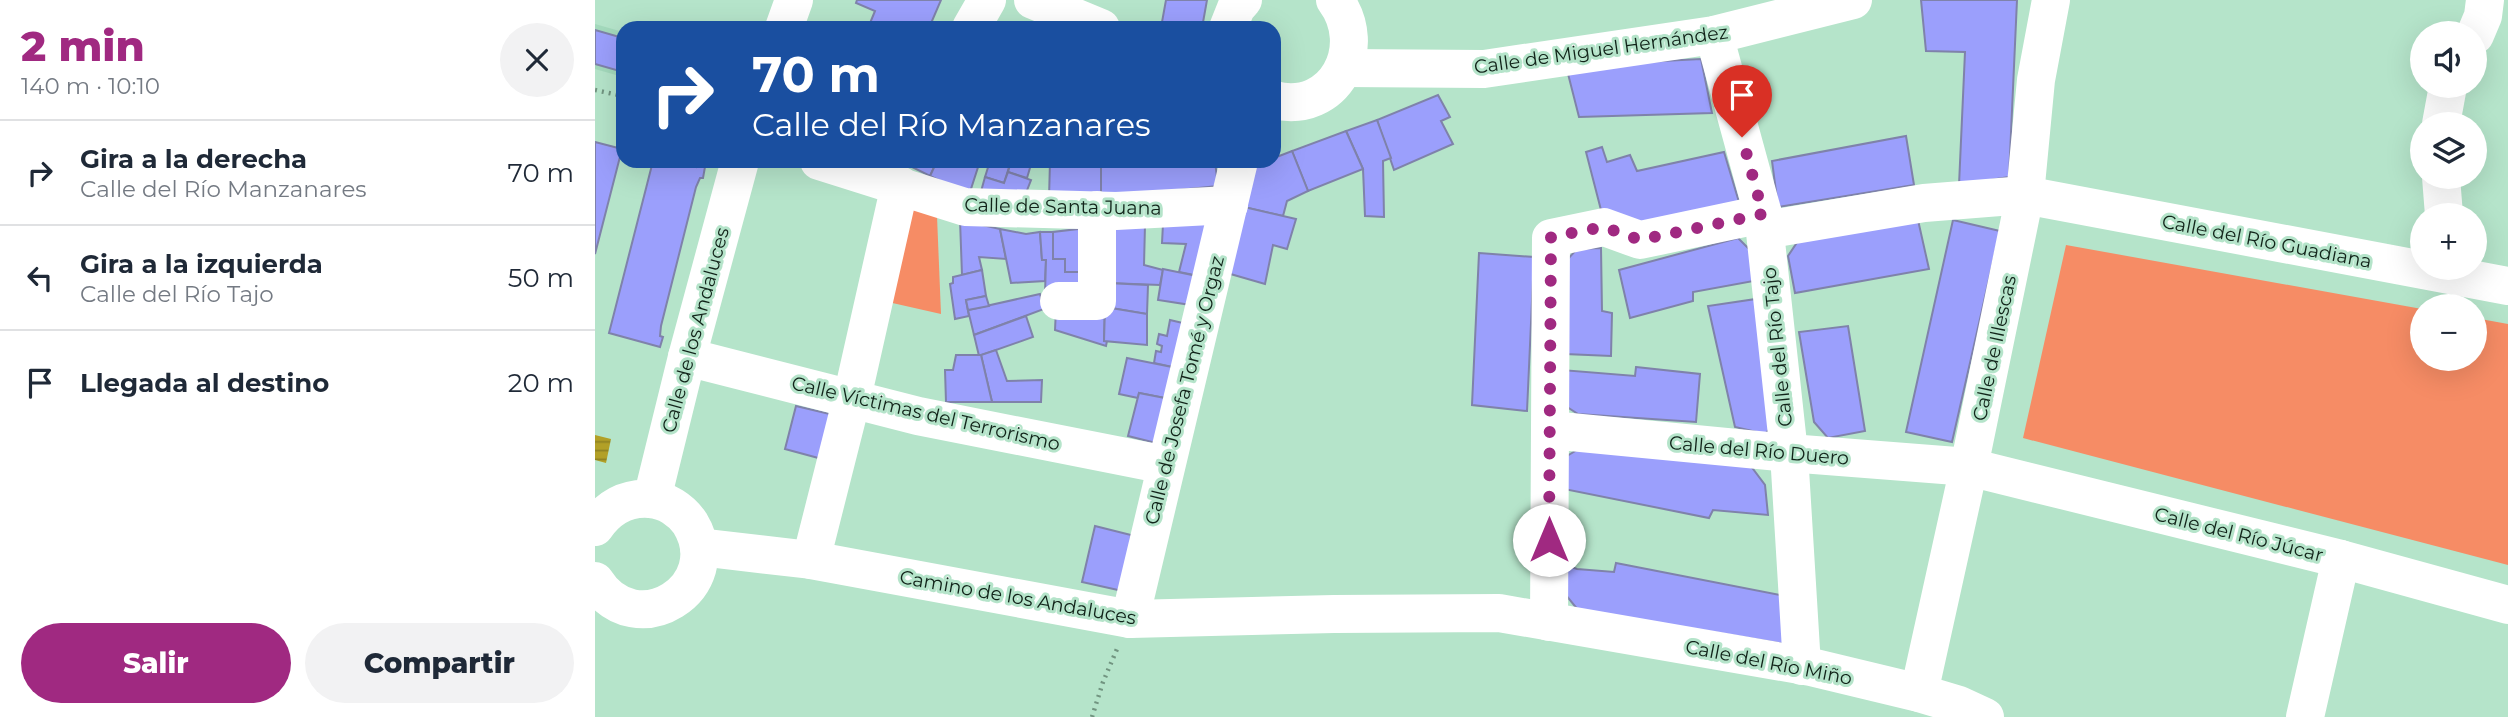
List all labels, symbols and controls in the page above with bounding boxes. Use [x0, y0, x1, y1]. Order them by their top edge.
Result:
text: 2 min [21, 20, 145, 72]
street label: Calle de Miguel Hernández [1473, 20, 1730, 79]
map controls [2410, 21, 2487, 371]
button: sound [2410, 21, 2487, 98]
button: close [500, 23, 574, 97]
text: 70 m [752, 45, 880, 104]
icon: right [637, 49, 728, 140]
pin [1712, 65, 1772, 137]
text: 140 m · 10:10 [21, 72, 160, 100]
icon: arrive [1723, 76, 1761, 114]
text: Calle del Río Manzanares [752, 105, 1151, 144]
button: layers [2410, 112, 2487, 189]
text: Gira a la derecha [80, 143, 307, 175]
icon: right [21, 154, 59, 192]
text: 70 m [508, 157, 574, 189]
text: Calle del Río Manzanares [80, 175, 367, 203]
street label: Calle de Santa Juana [964, 193, 1162, 220]
button: + [2410, 203, 2487, 280]
street label: Calle del Río Guadiana [2160, 210, 2374, 273]
street label: Calle de los Andaluces [657, 225, 734, 435]
text: Gira a la izquierda [80, 248, 323, 280]
street label: Calle de Josefa Tomé y Orgaz [1140, 253, 1229, 527]
icon: left [21, 259, 59, 297]
text: 50 m [508, 262, 574, 294]
street label: Calle del Río Tajo [1758, 266, 1797, 428]
street label: Calle de Illescas [1968, 273, 2021, 423]
text: Calle del Río Tajo [80, 280, 274, 308]
button: − [2410, 294, 2487, 371]
icon: arrive [21, 364, 59, 402]
text: Llegada al destino [80, 367, 329, 399]
text: 20 m [508, 367, 574, 399]
street label: Calle Víctimas del Terrorismo [789, 371, 1063, 456]
street label: Calle del Río Duero [1668, 431, 1850, 470]
street label: Calle del Río Júcar [2152, 502, 2326, 567]
position arrow [1512, 503, 1586, 577]
street label: Camino de los Andaluces [898, 565, 1138, 630]
button: Salir [21, 623, 291, 703]
button: Compartir [305, 623, 574, 703]
street label: Calle del Río Miño [1684, 635, 1854, 690]

